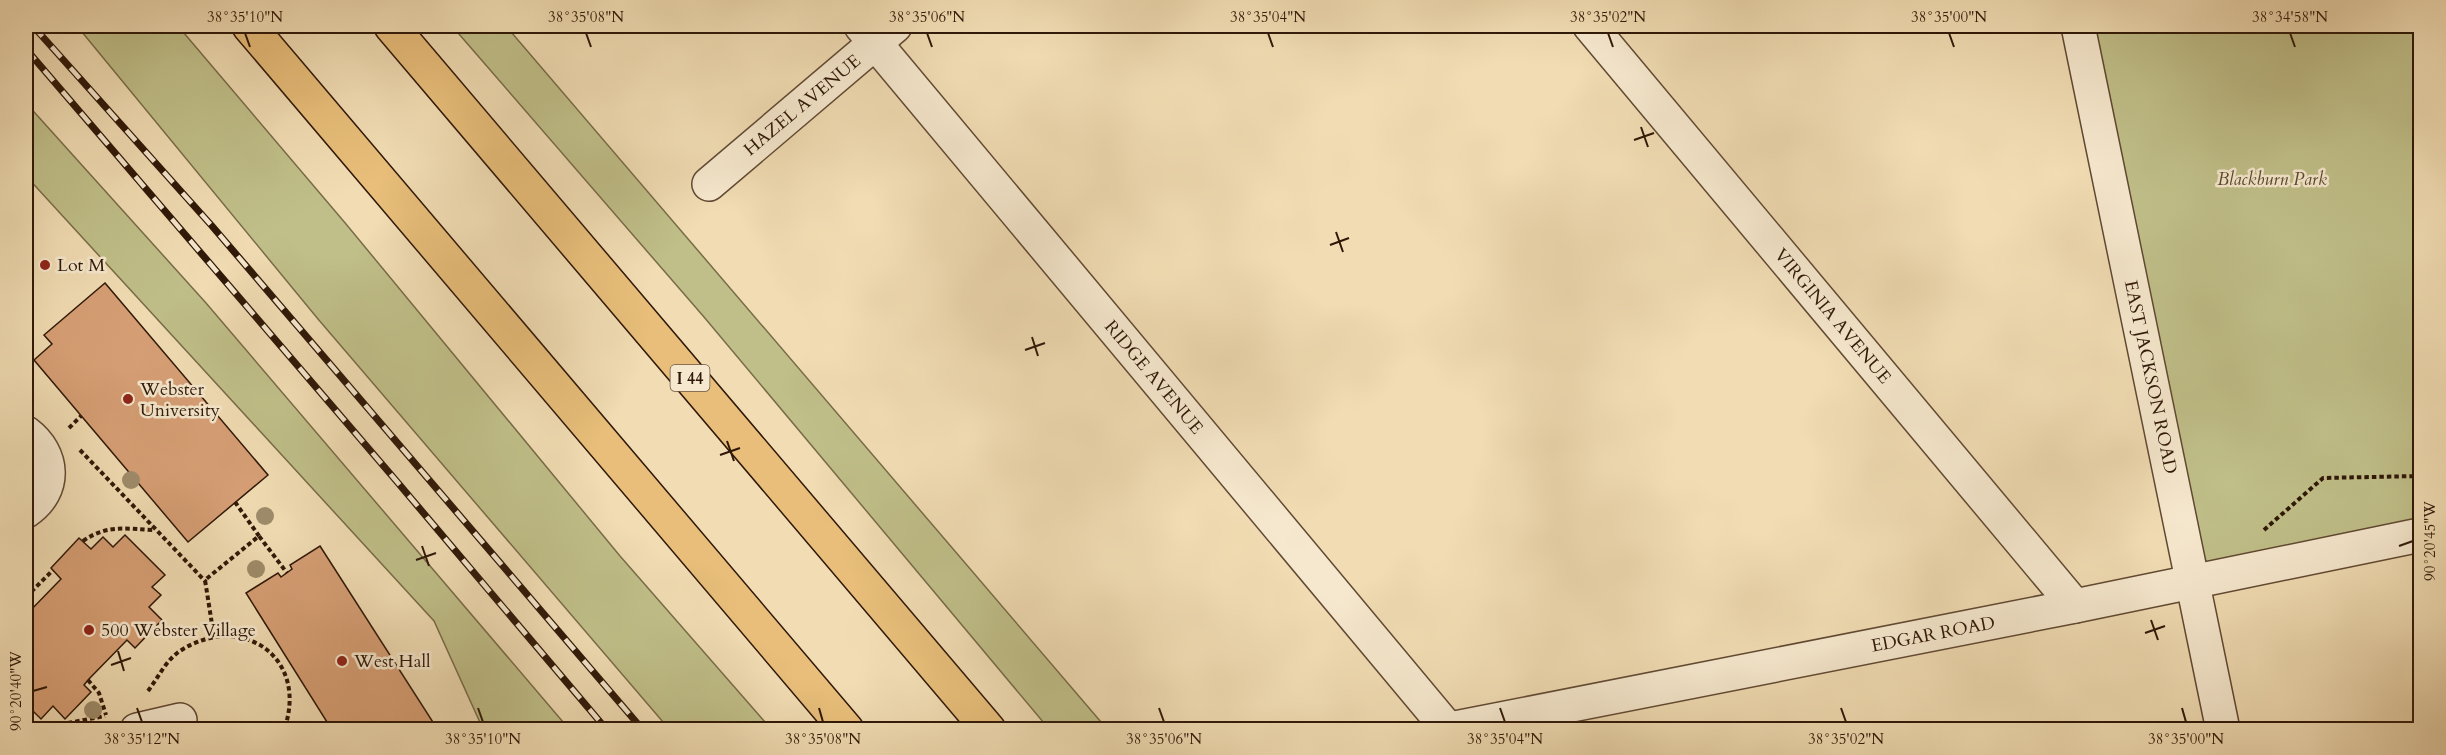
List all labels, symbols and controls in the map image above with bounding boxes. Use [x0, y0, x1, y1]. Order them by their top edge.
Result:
text: 38°35'10"N [207, 7, 283, 27]
text: 38°35'08"N [548, 7, 624, 27]
text: 38°35'06"N [889, 7, 965, 27]
text: 38°35'04"N [1230, 7, 1306, 27]
text: 38°35'02"N [1570, 7, 1646, 27]
text: 38°35'00"N [1911, 7, 1987, 27]
text: 38°34'58"N [2252, 7, 2328, 27]
street label: HAZEL AVENUE [738, 49, 866, 162]
park label: Blackburn Park [2217, 167, 2327, 192]
street label: VIRGINIA AVENUE [1769, 243, 1897, 389]
place label: Lot M [57, 253, 105, 278]
marker: Lot M [38, 258, 52, 272]
street label: EAST JACKSON ROAD [2118, 278, 2183, 476]
street label: RIDGE AVENUE [1098, 315, 1209, 440]
road number: I 44 [670, 365, 710, 391]
place label: Webster University [139, 377, 221, 423]
marker: Webster University [121, 392, 135, 406]
text: 90°20'45"W [2420, 501, 2440, 581]
street label: EDGAR ROAD [1869, 610, 1997, 659]
place label: 500 Webster Village [101, 618, 256, 643]
marker: 500 Webster Village [82, 623, 96, 637]
place label: West Hall [353, 649, 431, 674]
text: 90°20'40"W [6, 651, 26, 731]
marker: West Hall [335, 654, 349, 668]
text: 38°35'12"N [104, 729, 180, 749]
text: 38°35'10"N [445, 729, 521, 749]
text: 38°35'08"N [785, 729, 861, 749]
text: 38°35'06"N [1126, 729, 1202, 749]
text: 38°35'04"N [1467, 729, 1543, 749]
text: 38°35'02"N [1808, 729, 1884, 749]
text: 38°35'00"N [2148, 729, 2224, 749]

